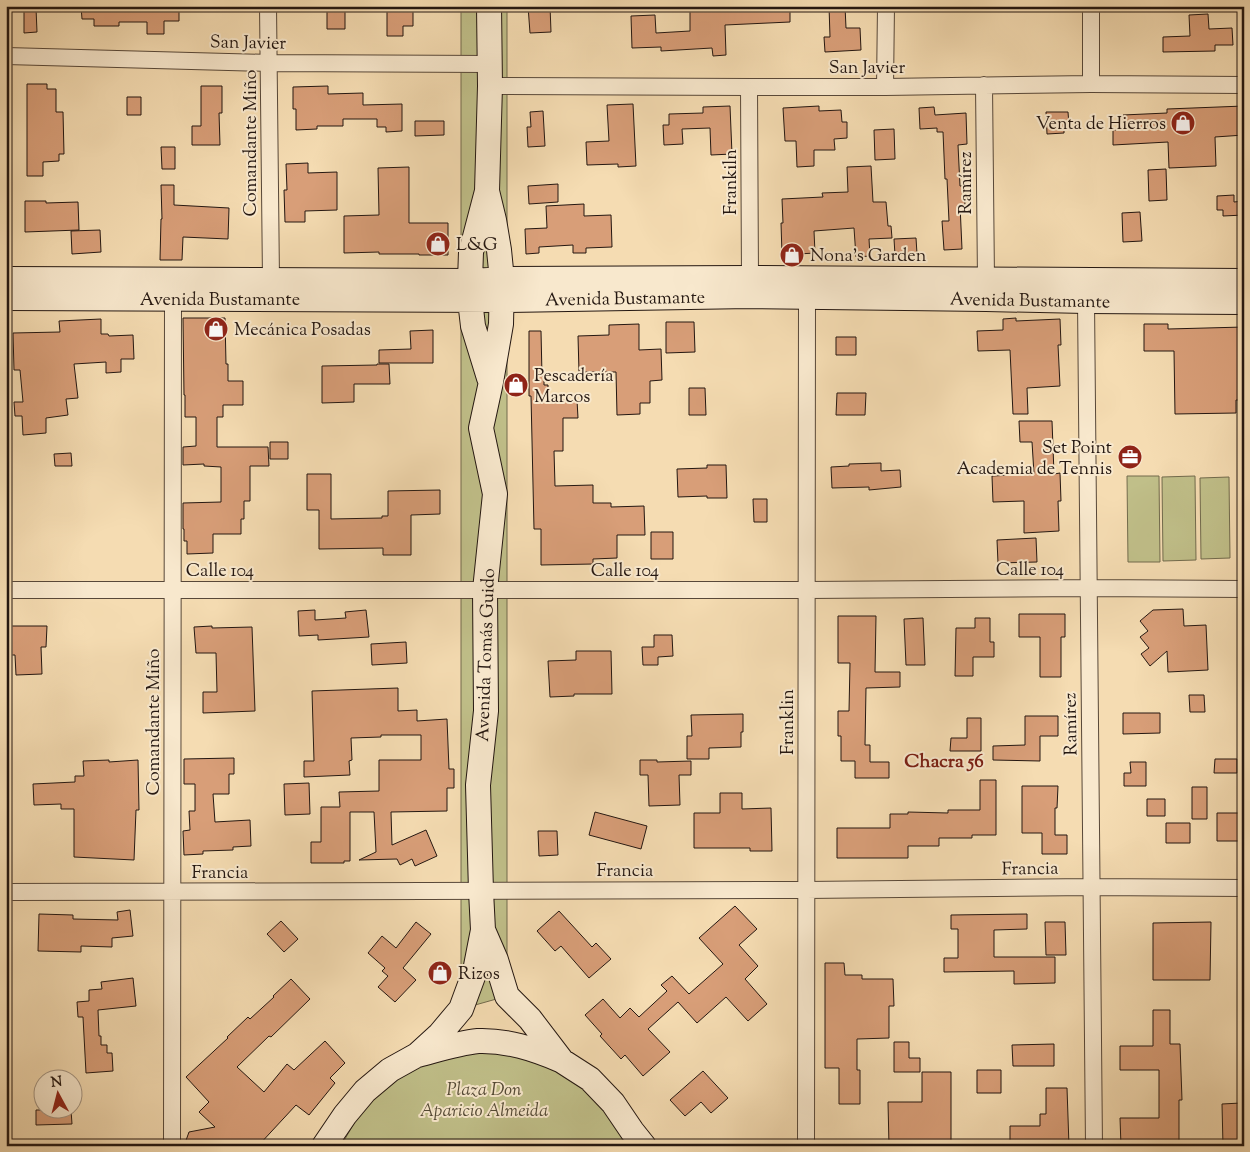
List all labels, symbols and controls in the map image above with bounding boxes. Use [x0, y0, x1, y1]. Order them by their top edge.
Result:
street label: San Javier [210, 30, 287, 58]
street label: San Javier [829, 56, 905, 82]
street label: Comandante Miño [239, 69, 265, 216]
shop icon: Venta de Hierros [1170, 110, 1196, 136]
place label: Venta de Hierros [1036, 112, 1166, 138]
street label: Frankiln [719, 149, 745, 215]
street label: Ramírez [954, 151, 980, 215]
shop icon: L&G [425, 231, 451, 257]
place label: L&G [456, 233, 498, 259]
shop icon: Nona's Garden [779, 242, 805, 268]
place label: Nona's Garden [810, 244, 927, 270]
street label: Avenida Bustamante [545, 286, 705, 314]
street label: Avenida Bustamante [140, 288, 300, 314]
street label: Avenida Bustamante [950, 288, 1110, 316]
shop icon: Mecánica Posadas [203, 316, 229, 342]
place label: Mecánica Posadas [234, 318, 371, 344]
place label: Pescadería Marcos [534, 364, 614, 411]
shop icon: Pescadería Marcos [503, 372, 529, 398]
place label: Set Point Academia de Tennis [956, 436, 1112, 483]
office icon: Set Point Academia de Tennis [1117, 444, 1143, 470]
street label: Calle 104 [996, 558, 1064, 584]
street label: Calle 104 [186, 559, 254, 585]
street label: Calle 104 [591, 559, 659, 585]
street label: Avenida Tomás Guido [471, 568, 503, 742]
street label: Comandante Miño [142, 648, 168, 795]
street label: Franklin [776, 689, 802, 755]
street label: Ramírez [1058, 692, 1086, 756]
district label: Chacra 56 [904, 749, 984, 776]
street label: Francia [1001, 857, 1059, 883]
street label: Francia [597, 859, 653, 885]
street label: Francia [192, 861, 248, 887]
shop icon: Rizos [427, 960, 453, 986]
place label: Rizos [458, 962, 500, 988]
north arrow [32, 1070, 82, 1120]
text: N [50, 1072, 63, 1094]
park label: Plaza Don Aparicio Almeida [420, 1078, 548, 1125]

